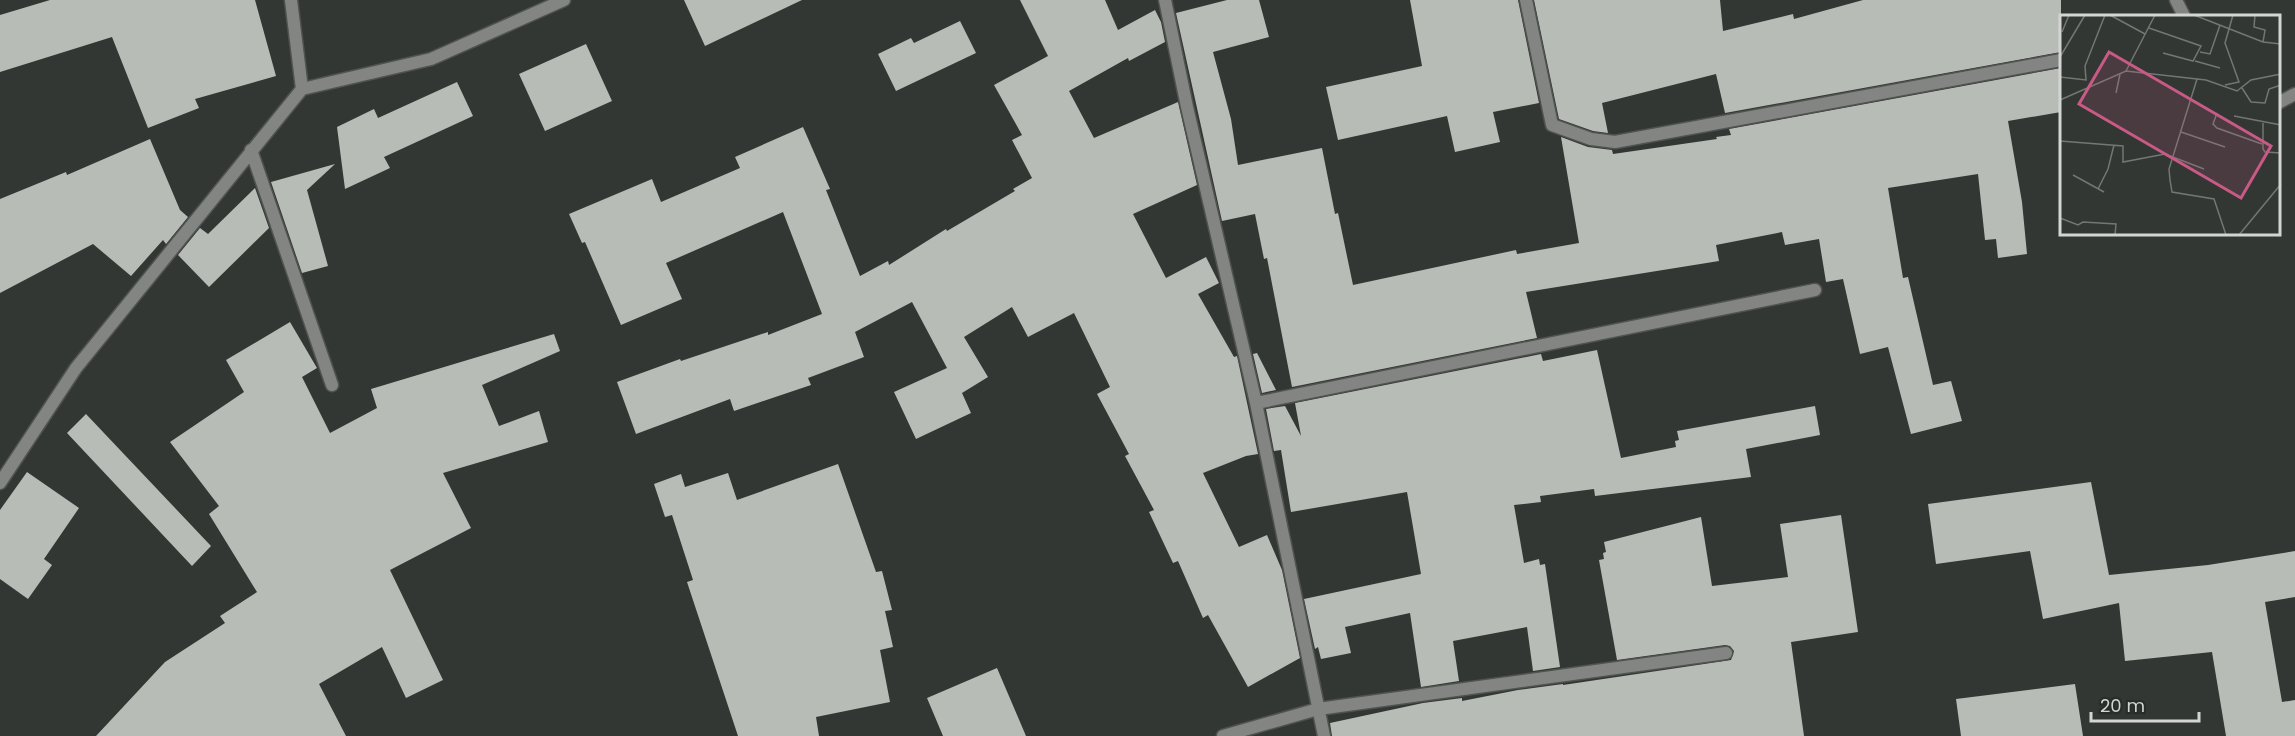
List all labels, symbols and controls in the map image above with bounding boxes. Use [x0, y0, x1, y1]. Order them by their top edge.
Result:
inset map [2060, 15, 2280, 236]
scale bar [2091, 685, 2199, 723]
text: 20 m [2100, 693, 2145, 718]

